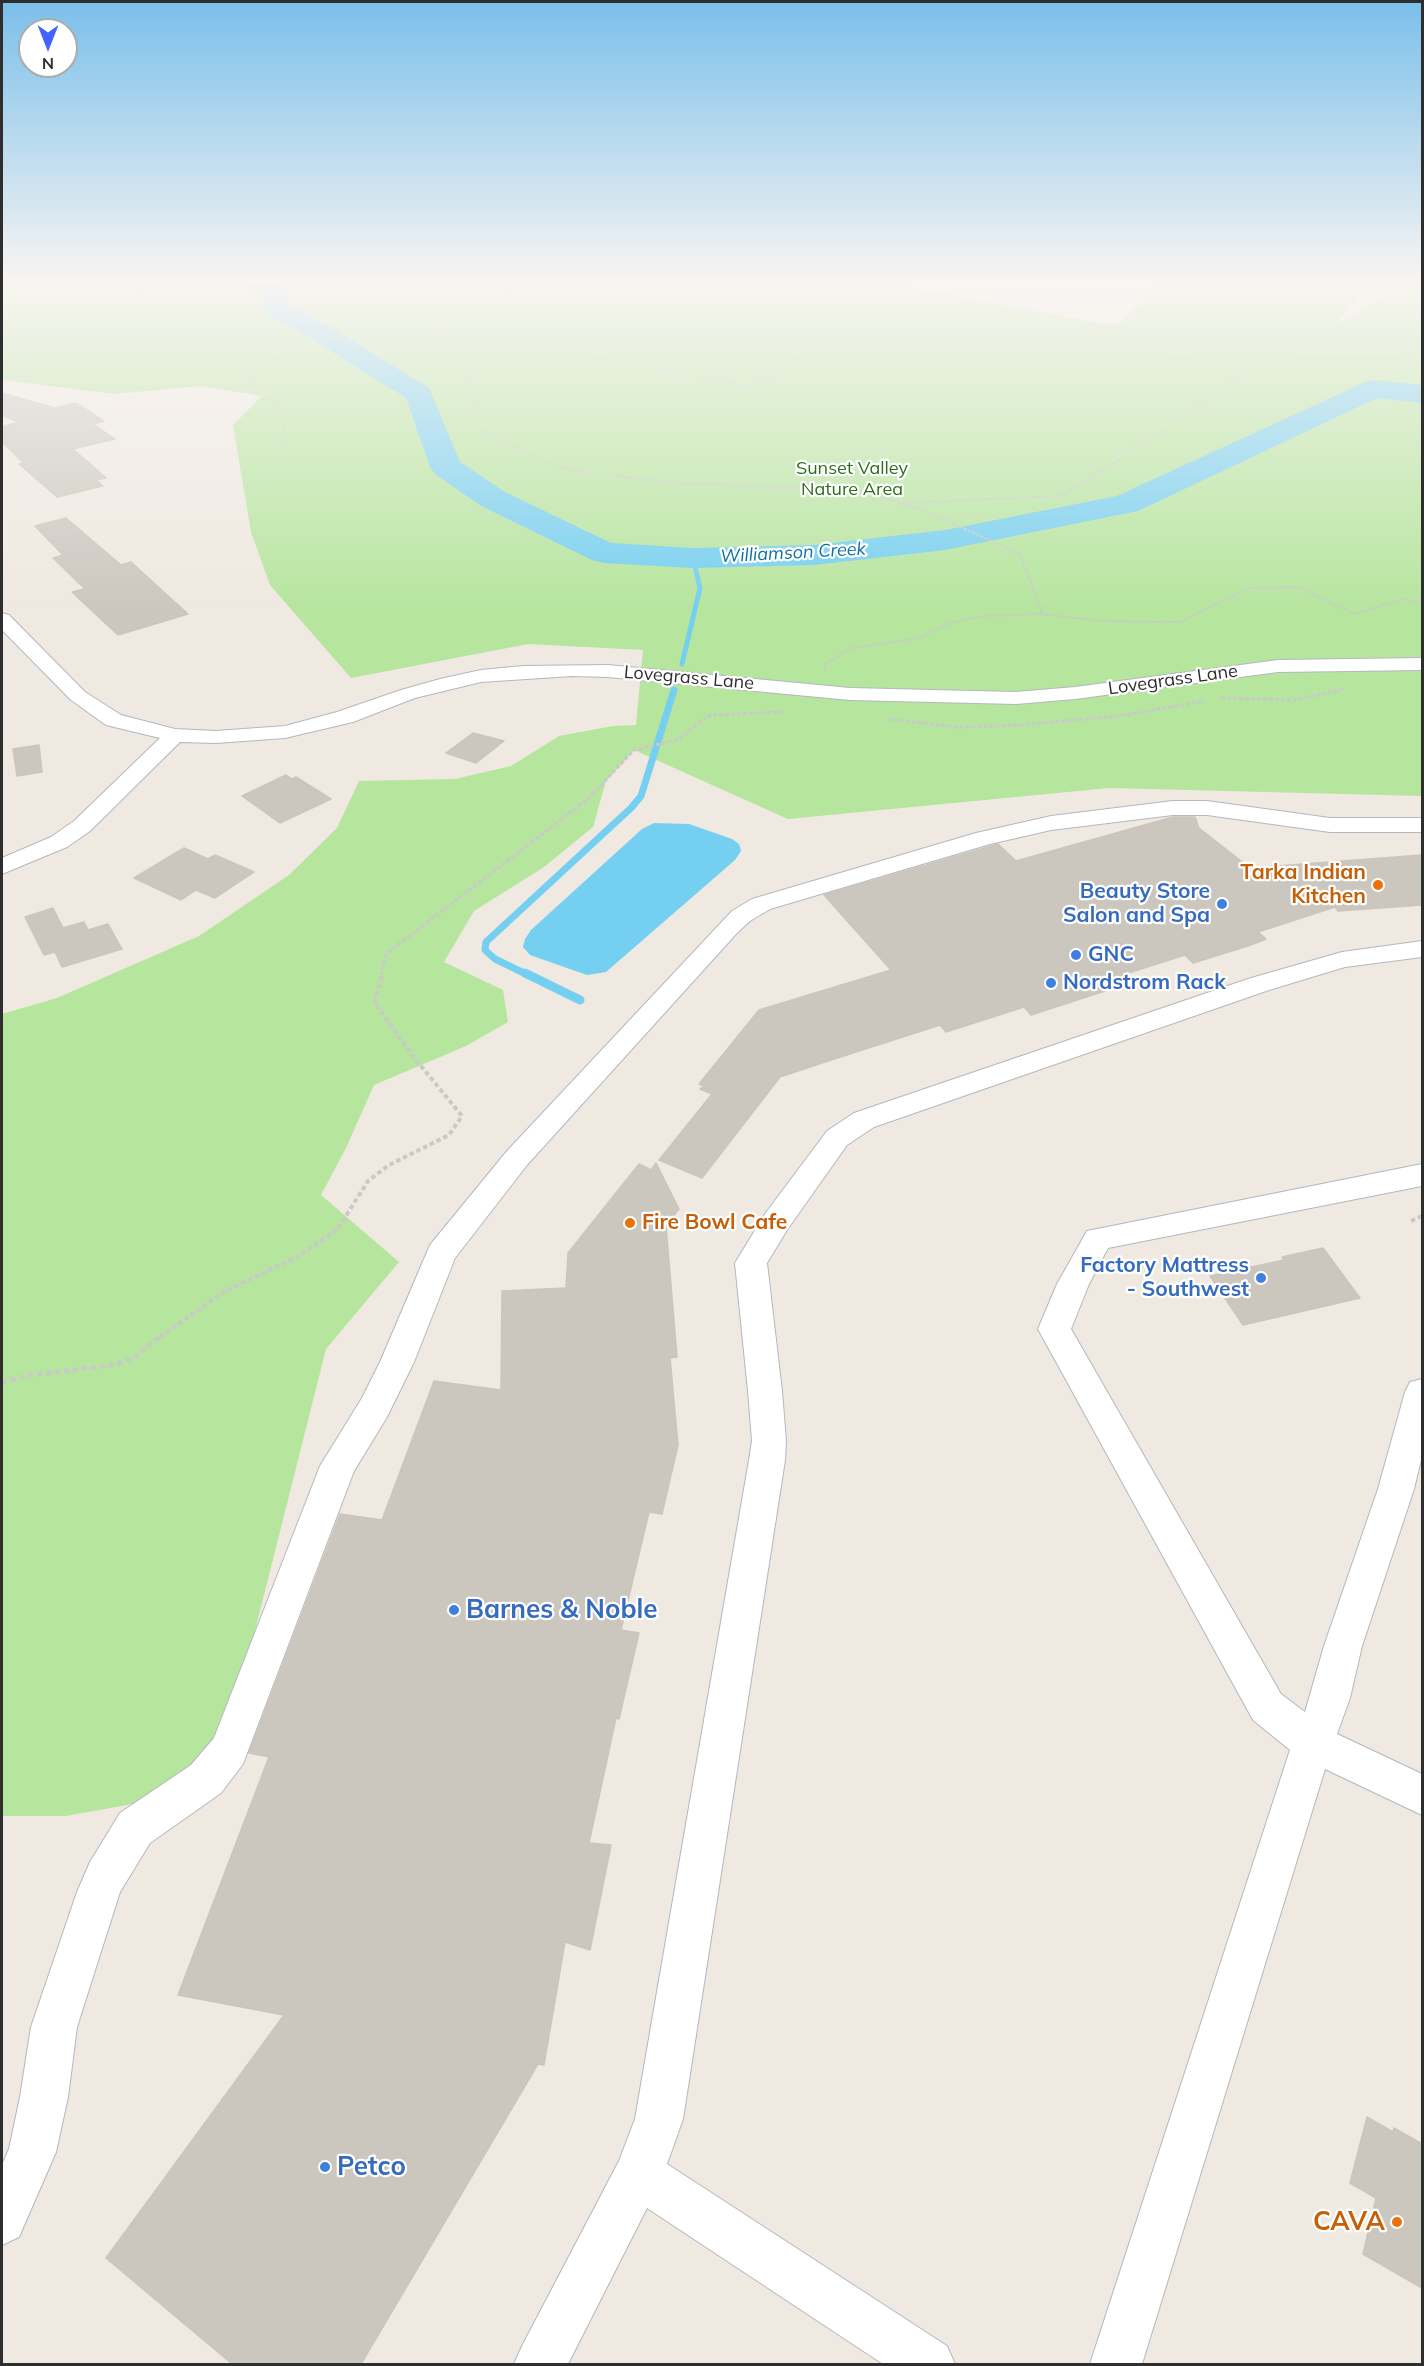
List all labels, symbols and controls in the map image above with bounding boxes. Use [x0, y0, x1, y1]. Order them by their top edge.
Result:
north arrow [18, 18, 78, 78]
text: N [42, 54, 54, 74]
park label: Sunset Valley Nature Area [796, 458, 908, 500]
water label: Williamson Creek [720, 538, 866, 568]
street label: Lovegrass Lane [1107, 660, 1239, 700]
street label: Lovegrass Lane [623, 662, 755, 694]
place label: Tarka Indian Kitchen [1240, 860, 1366, 910]
marker: Tarka Indian Kitchen [1371, 878, 1385, 892]
place label: Beauty Store Salon and Spa [1063, 879, 1210, 929]
marker: Beauty Store Salon and Spa [1215, 897, 1229, 911]
place label: GNC [1088, 942, 1134, 968]
marker: GNC [1069, 948, 1083, 962]
place label: Nordstrom Rack [1063, 970, 1226, 996]
marker: Nordstrom Rack [1044, 976, 1058, 990]
place label: Fire Bowl Cafe [642, 1210, 787, 1236]
marker: Fire Bowl Cafe [623, 1216, 637, 1230]
place label: Factory Mattress - Southwest [1080, 1253, 1249, 1303]
marker: Factory Mattress - Southwest [1254, 1271, 1268, 1285]
place label: Barnes & Noble [466, 1594, 658, 1626]
marker: Barnes & Noble [447, 1603, 461, 1617]
place label: Petco [337, 2151, 406, 2183]
marker: Petco [318, 2160, 332, 2174]
place label: CAVA [1313, 2206, 1385, 2238]
marker: CAVA [1390, 2215, 1404, 2229]

